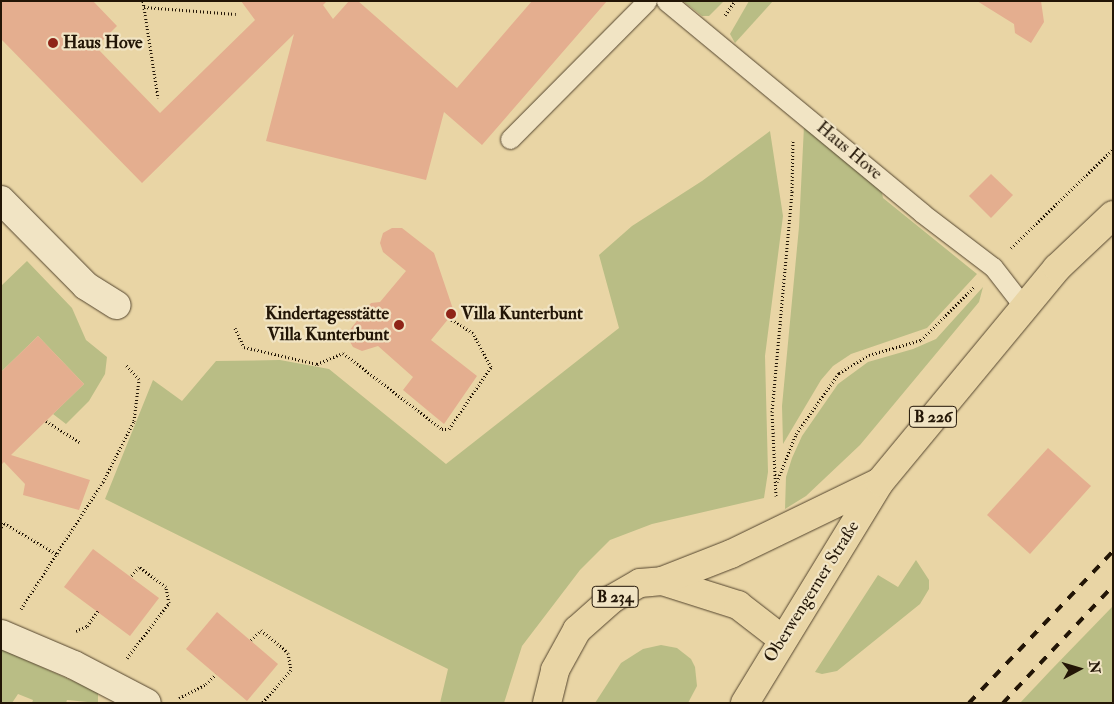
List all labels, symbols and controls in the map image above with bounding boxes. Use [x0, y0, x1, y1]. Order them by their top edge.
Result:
place label: Haus Hove [63, 32, 143, 54]
marker: Haus Hove [47, 37, 59, 49]
street label: Haus Hove [812, 117, 886, 185]
place label: Villa Kunterbunt [461, 303, 583, 325]
place label: Kindertagesstätte Villa Kunterbunt [265, 304, 389, 346]
marker: Villa Kunterbunt [445, 308, 457, 320]
marker: Kindertagesstätte Villa Kunterbunt [393, 319, 405, 331]
road number: B 226 [908, 404, 958, 431]
street label: Oberwengerner Straße [760, 517, 864, 667]
road number: B 234 [591, 584, 639, 610]
north arrow [1054, 644, 1104, 694]
text: N [1085, 660, 1104, 674]

